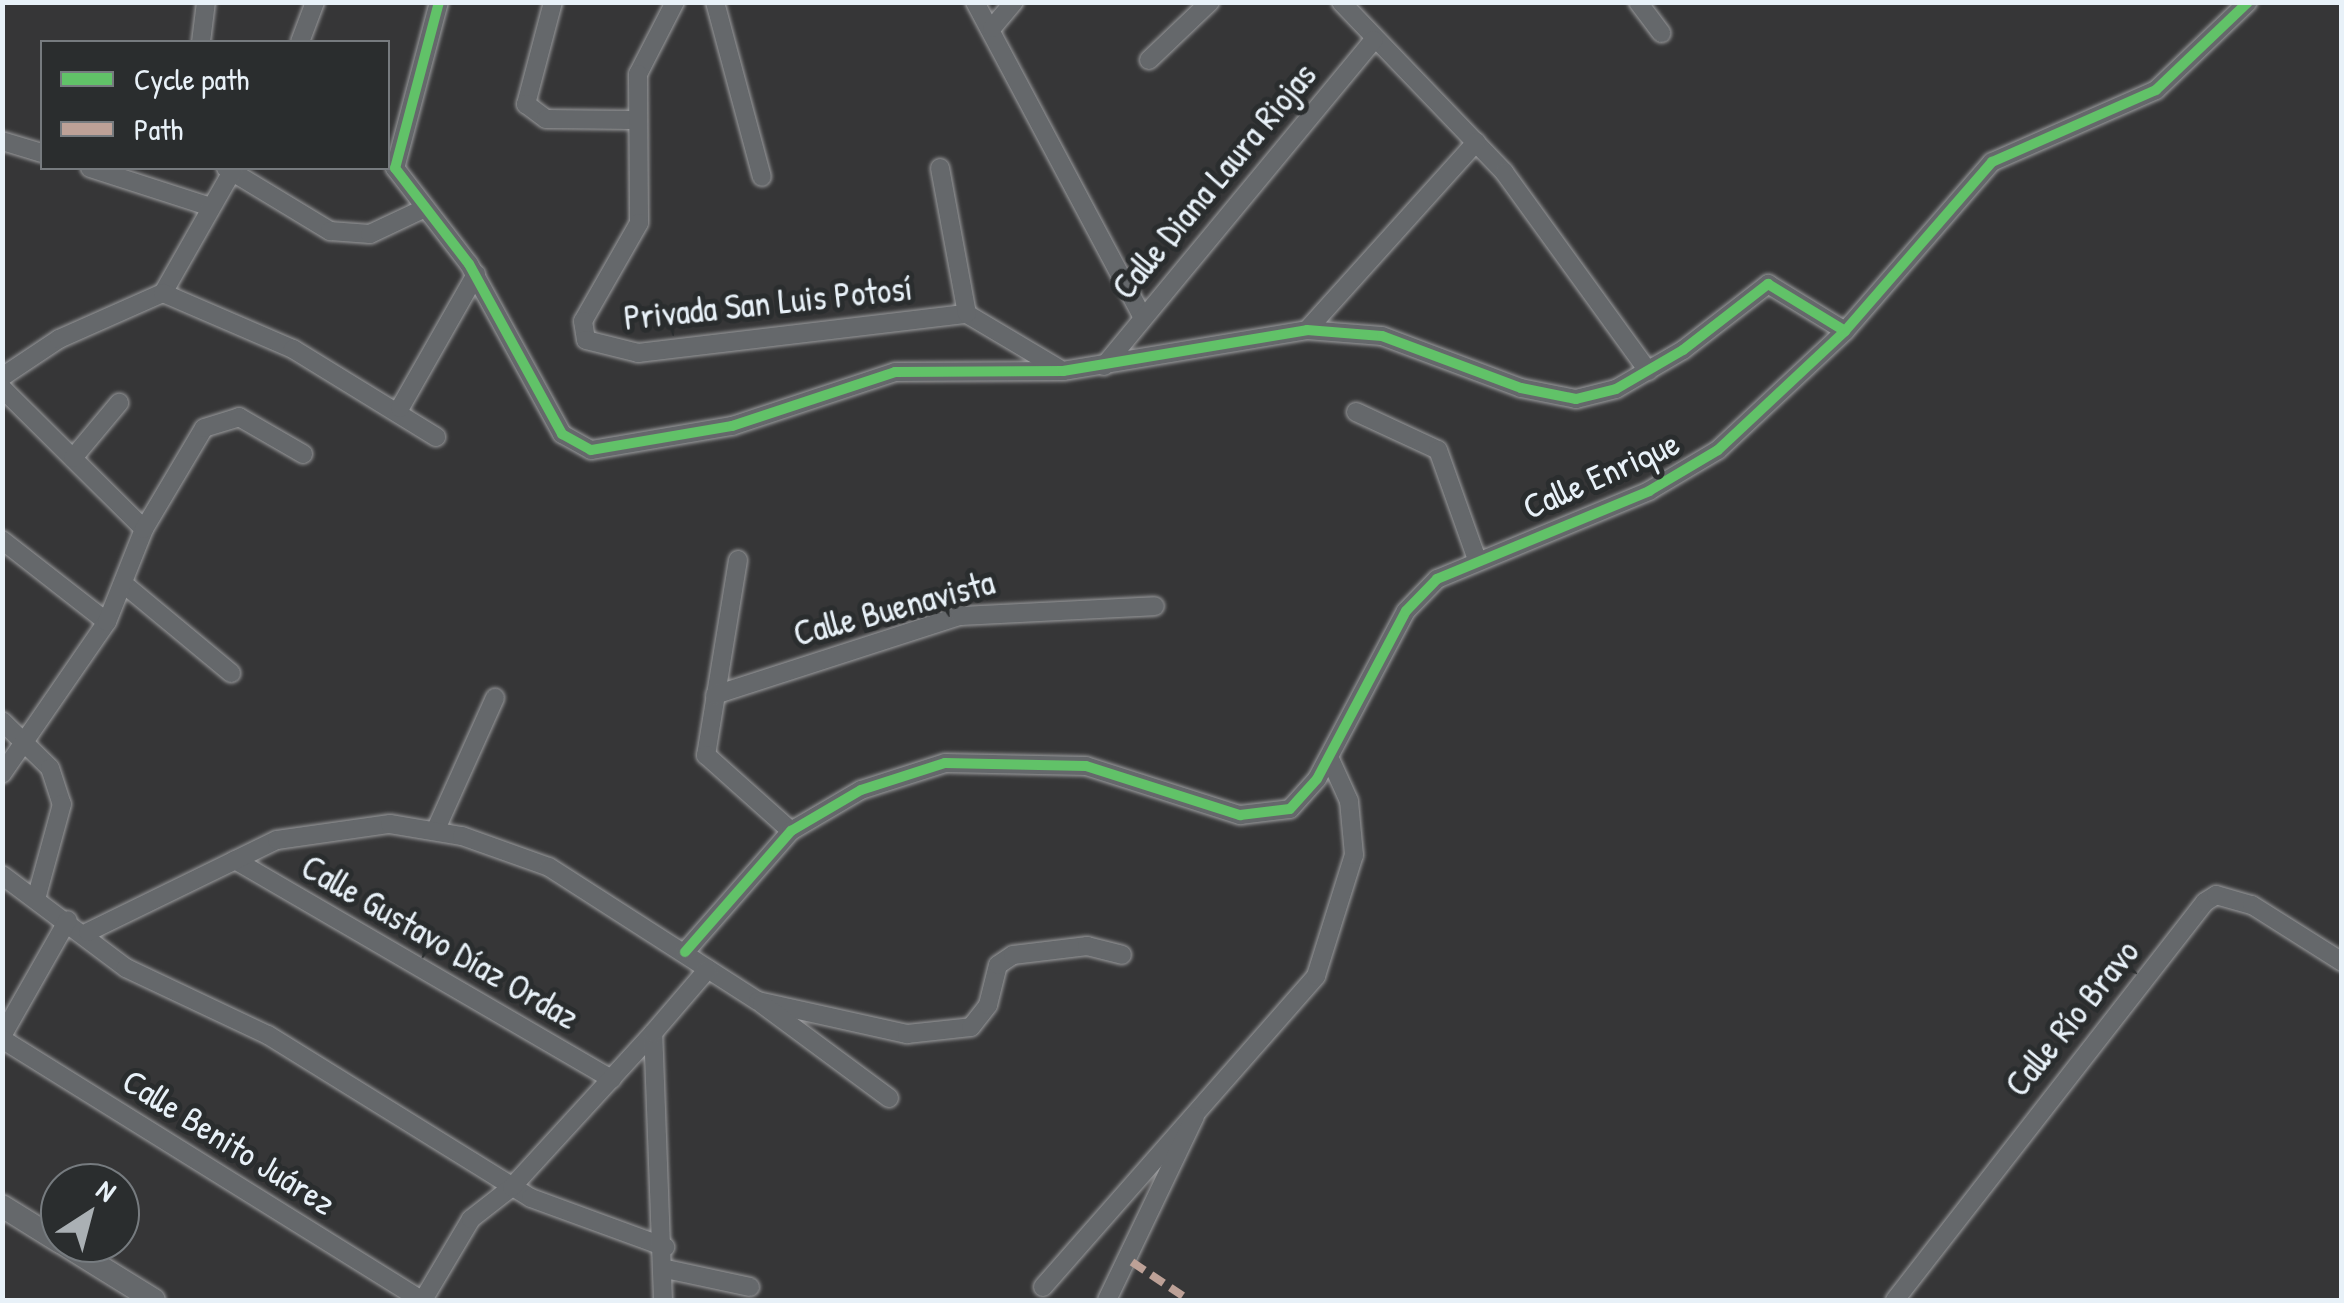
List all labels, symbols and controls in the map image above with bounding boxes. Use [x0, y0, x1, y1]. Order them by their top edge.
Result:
legend [40, 40, 390, 170]
street label: Calle Diana Laura Riojas [1103, 55, 1325, 307]
text: Cycle path [134, 59, 249, 99]
text: Path [134, 109, 183, 149]
street label: Privada San Luis Potosí [622, 267, 914, 339]
street label: Calle Enrique [1516, 422, 1686, 528]
street label: Calle Buenavista [789, 561, 999, 655]
street label: Calle Gustavo Díaz Ordaz [294, 846, 586, 1038]
street label: Calle Río Bravo [1996, 931, 2148, 1105]
street label: Calle Benito Juárez [115, 1060, 343, 1224]
north arrow [40, 1163, 140, 1263]
text: N [89, 1171, 124, 1210]

